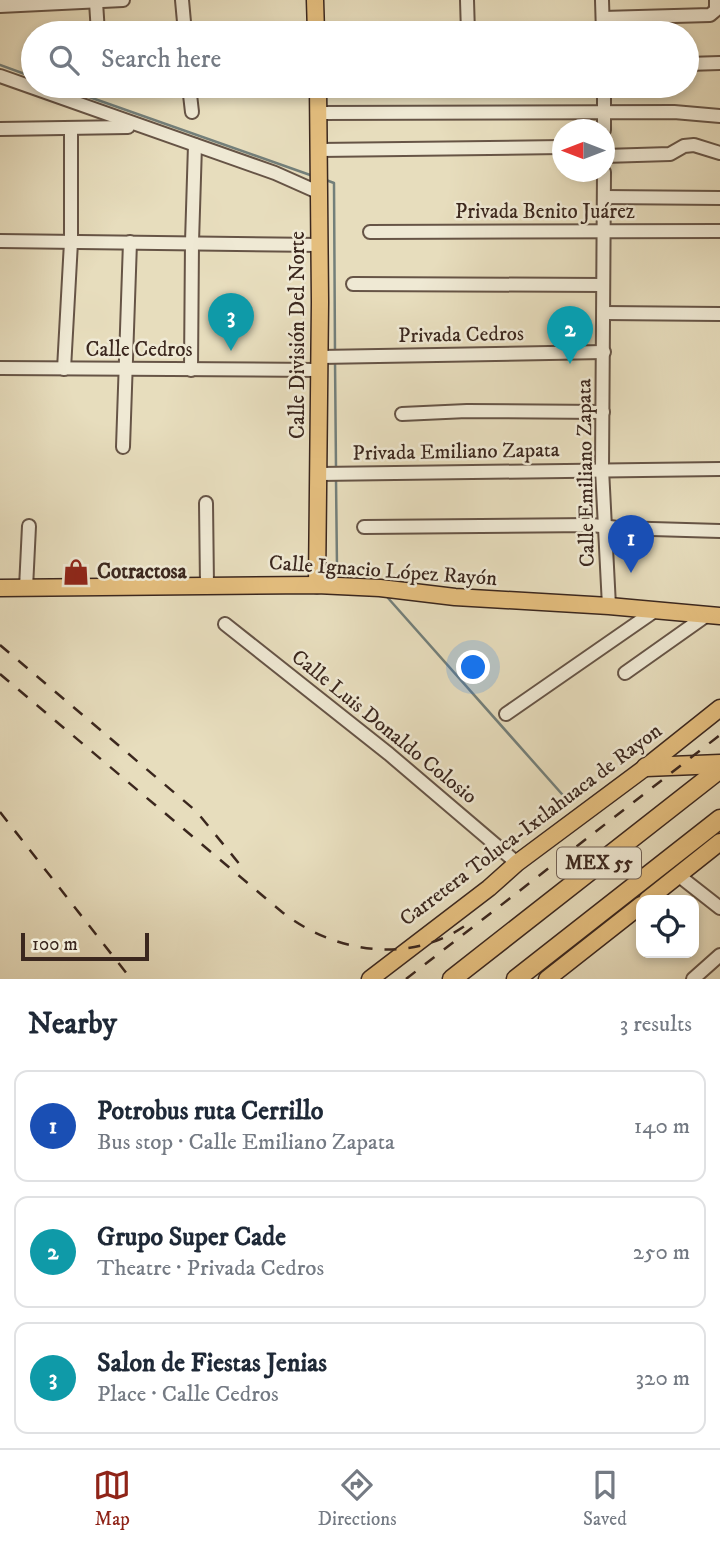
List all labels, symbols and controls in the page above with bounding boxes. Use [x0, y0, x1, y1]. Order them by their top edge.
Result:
search box [21, 21, 699, 98]
icon: search [45, 41, 83, 79]
text: Search here [101, 43, 221, 76]
north arrow [552, 119, 615, 182]
street label: Privada Benito Juárez [455, 199, 635, 225]
street label: Calle División Del Norte [285, 231, 311, 439]
pin: 3 [208, 293, 254, 351]
pin: 2 [547, 306, 593, 364]
street label: Privada Cedros [398, 321, 524, 349]
street label: Calle Cedros [86, 337, 192, 363]
street label: Calle Emiliano Zapata [571, 378, 601, 567]
street label: Privada Emiliano Zapata [352, 437, 560, 467]
pin: 1 [608, 515, 654, 573]
street label: Calle Ignacio López Rayón [268, 550, 498, 592]
shop icon: Cotractosa [61, 557, 91, 587]
place label: Cotractosa [97, 559, 188, 585]
street label: Calle Luis Donaldo Colosio [286, 644, 482, 810]
your location [456, 650, 490, 684]
street label: Carretera Toluca-Ixtlahuaca de Rayon [395, 718, 667, 932]
road number: MEX 55 [557, 848, 641, 878]
map controls [636, 895, 699, 958]
button: locate [636, 895, 699, 958]
scale bar [21, 930, 149, 962]
text: 100 m [32, 933, 78, 956]
text: Nearby [28, 1006, 117, 1043]
text: 3 results [620, 1010, 692, 1039]
text: Potrobus ruta Cerrillo [97, 1095, 323, 1128]
text: 1 [49, 1112, 57, 1141]
text: 140 m [634, 1112, 690, 1141]
text: Bus stop · Calle Emiliano Zapata [97, 1128, 395, 1157]
text: Grupo Super Cade [97, 1221, 286, 1254]
text: 2 [47, 1238, 59, 1267]
text: 250 m [633, 1238, 690, 1267]
text: Theatre · Privada Cedros [97, 1254, 324, 1283]
text: Salon de Fiestas Jenias [97, 1347, 327, 1380]
text: 3 [49, 1364, 57, 1393]
text: 320 m [636, 1364, 690, 1393]
text: Place · Calle Cedros [97, 1380, 279, 1409]
tab: Map [93, 1466, 131, 1531]
tab: Directions [318, 1466, 397, 1531]
tab: Saved [583, 1466, 627, 1531]

